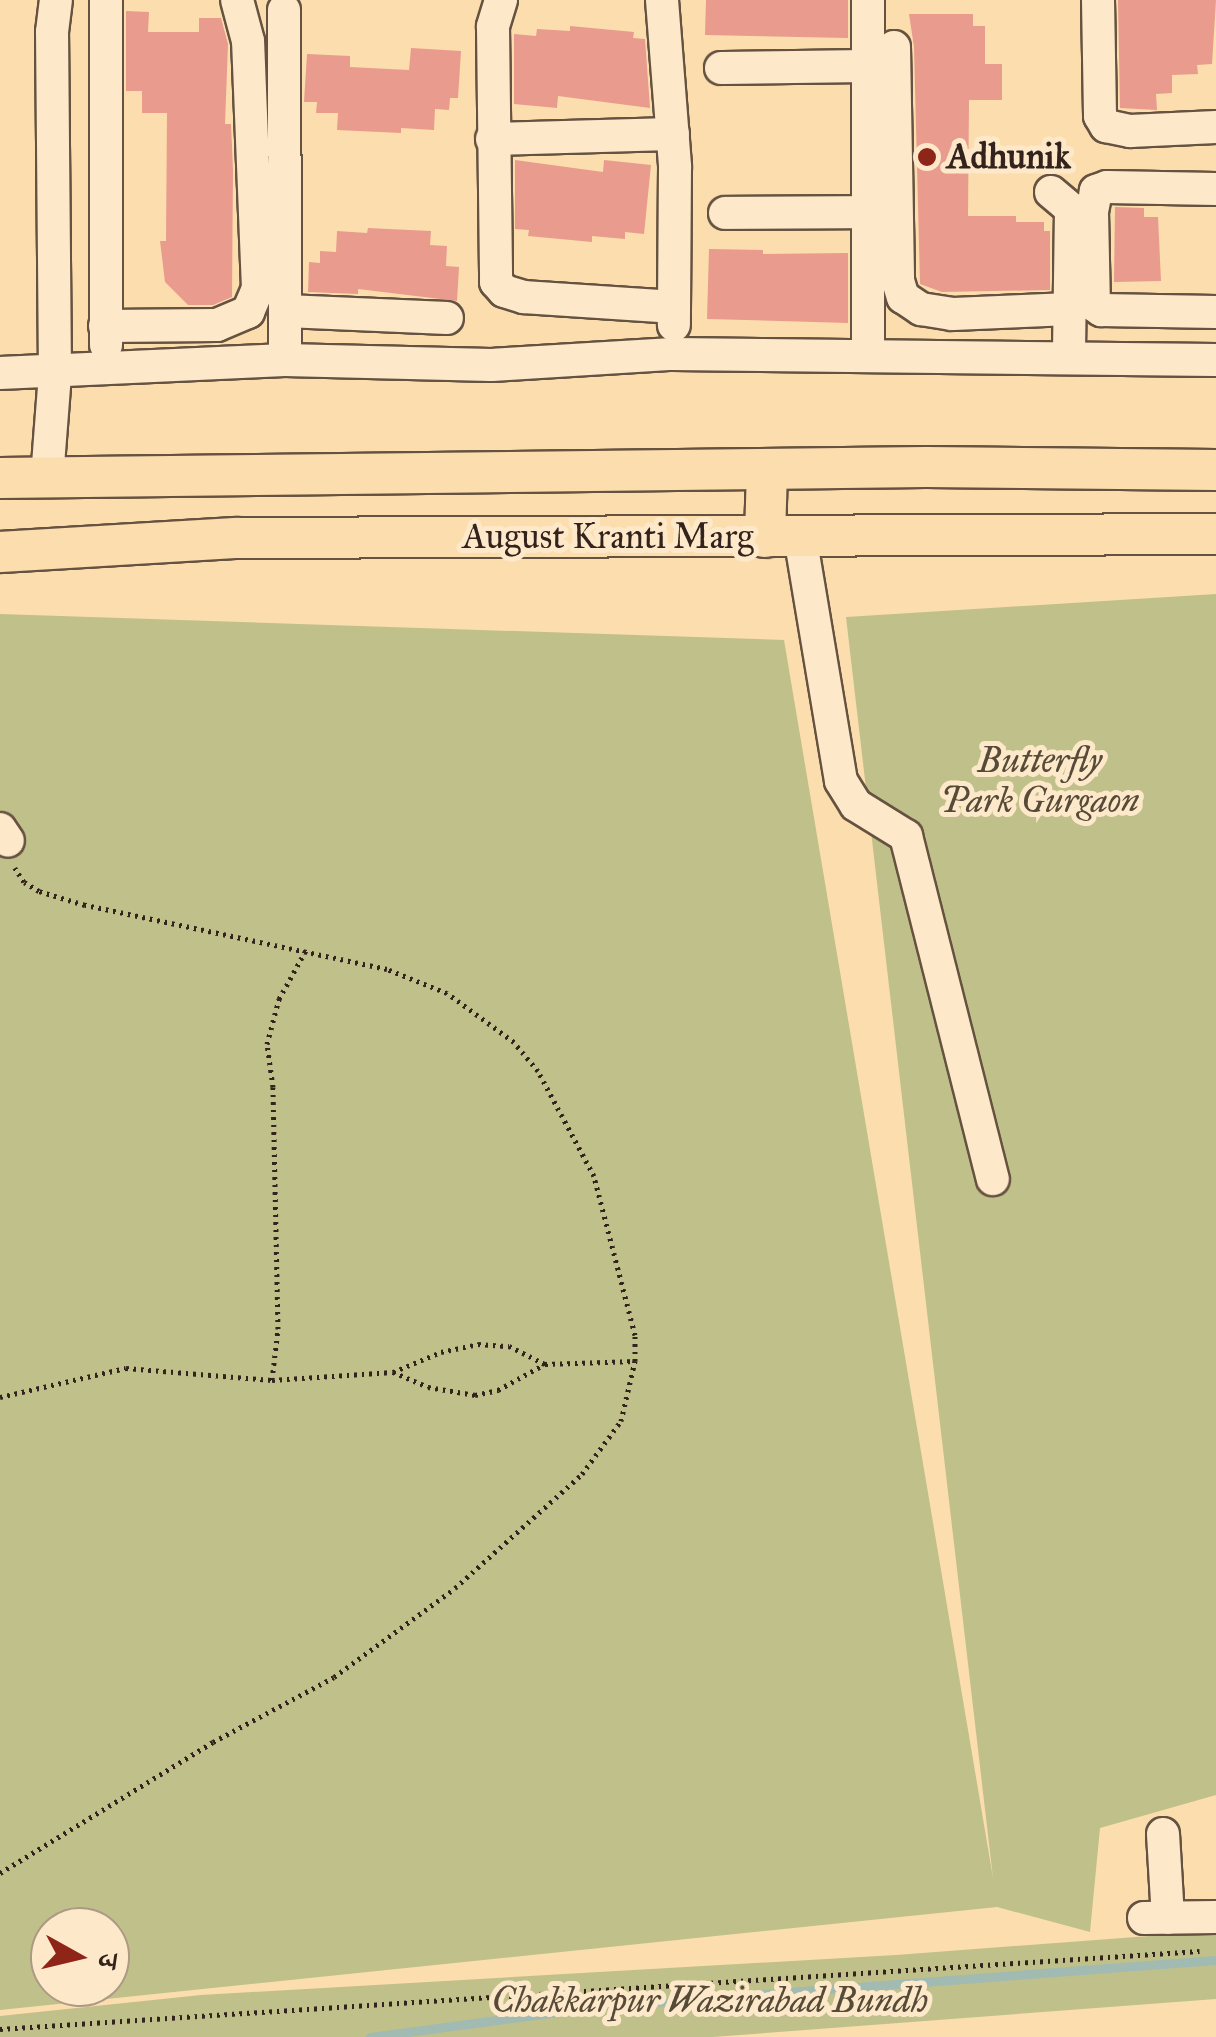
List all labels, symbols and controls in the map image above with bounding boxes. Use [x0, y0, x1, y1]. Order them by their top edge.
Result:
place label: Adhunik [947, 136, 1071, 178]
marker: Adhunik [916, 146, 938, 168]
street label: August Kranti Marg [462, 516, 754, 558]
park label: Butterfly Park Gurgaon [941, 740, 1139, 822]
north arrow [30, 1907, 130, 2007]
text: उ [90, 1951, 127, 1970]
park label: Chakkarpur Wazirabad Bundh [492, 1980, 928, 2022]

